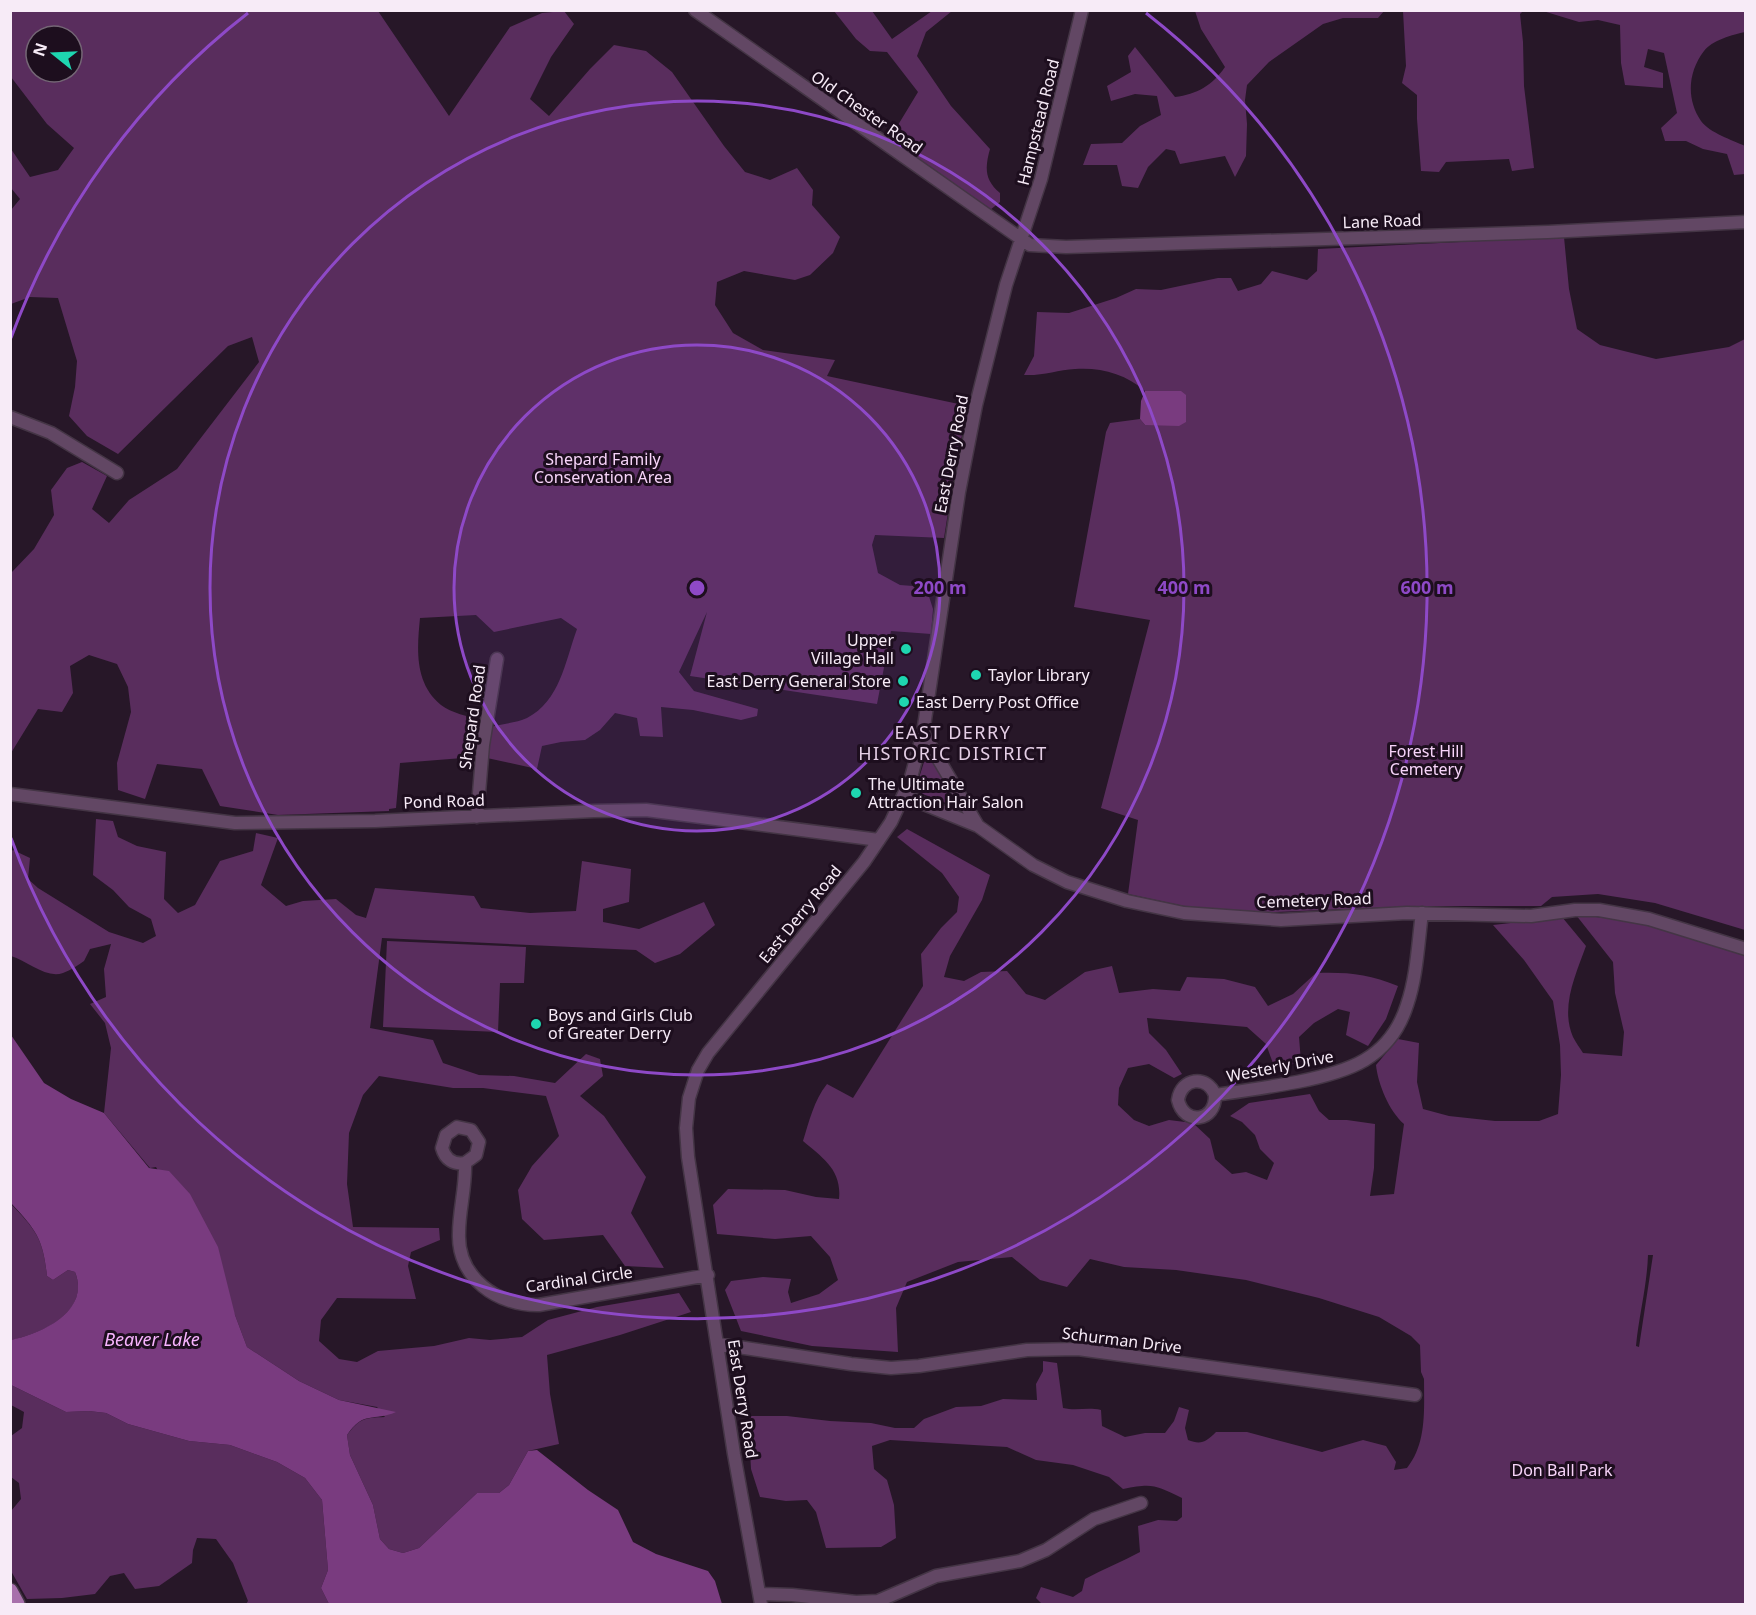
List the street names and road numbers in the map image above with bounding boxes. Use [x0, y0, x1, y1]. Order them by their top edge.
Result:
street label: Hampstead Road [1012, 56, 1064, 188]
street label: Old Chester Road [807, 65, 927, 159]
street label: Lane Road [1342, 209, 1422, 233]
street label: East Derry Road [929, 393, 973, 515]
street label: Shepard Road [454, 663, 490, 771]
street label: Pond Road [403, 789, 485, 813]
street label: East Derry Road [754, 860, 846, 968]
street label: Cemetery Road [1256, 887, 1372, 913]
street label: Westerly Drive [1225, 1045, 1335, 1087]
street label: Cardinal Circle [524, 1261, 634, 1297]
street label: Schurman Drive [1061, 1322, 1183, 1358]
street label: East Derry Road [723, 1338, 763, 1460]

